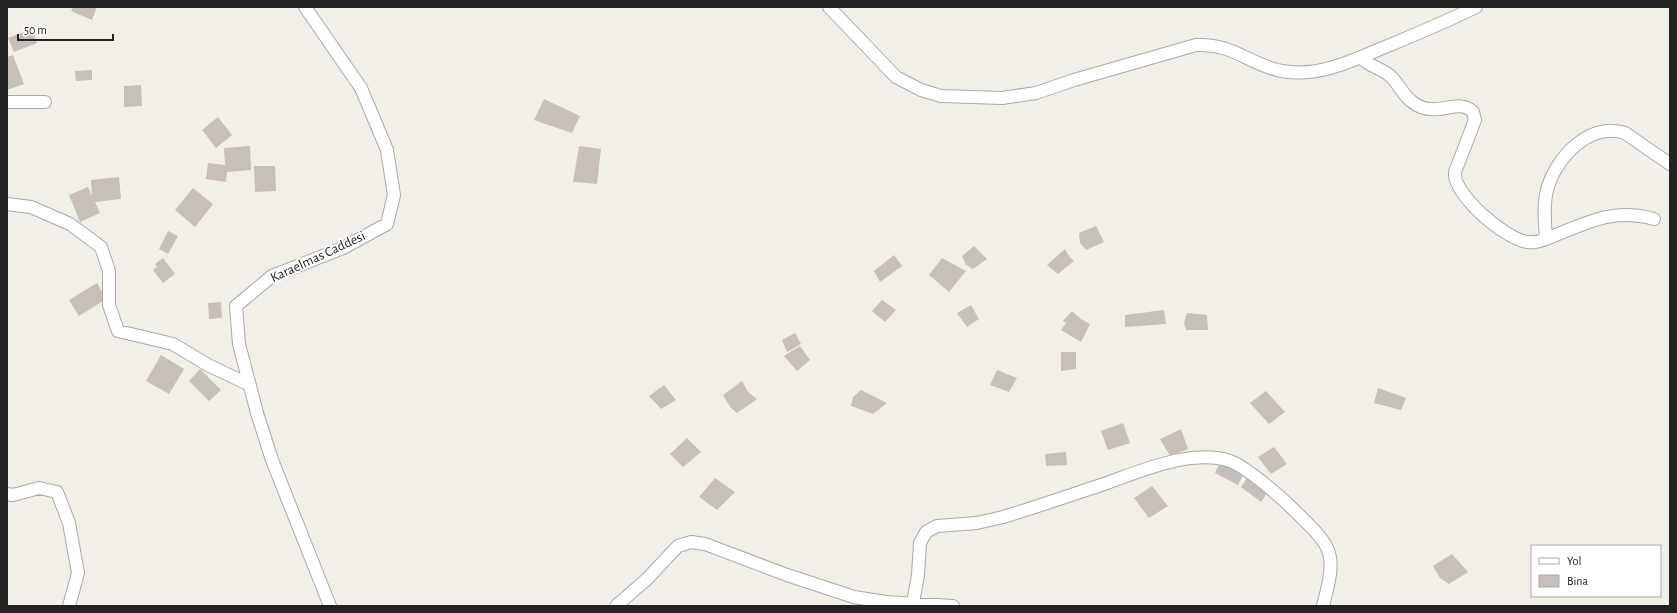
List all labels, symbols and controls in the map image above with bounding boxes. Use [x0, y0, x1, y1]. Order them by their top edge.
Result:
scale bar [18, 16, 113, 42]
text: 50 m [24, 24, 47, 36]
street label: Karaelmas Caddesi [268, 229, 368, 285]
legend [1531, 545, 1661, 597]
text: Yol [1567, 555, 1581, 567]
text: Bina [1567, 575, 1589, 587]

